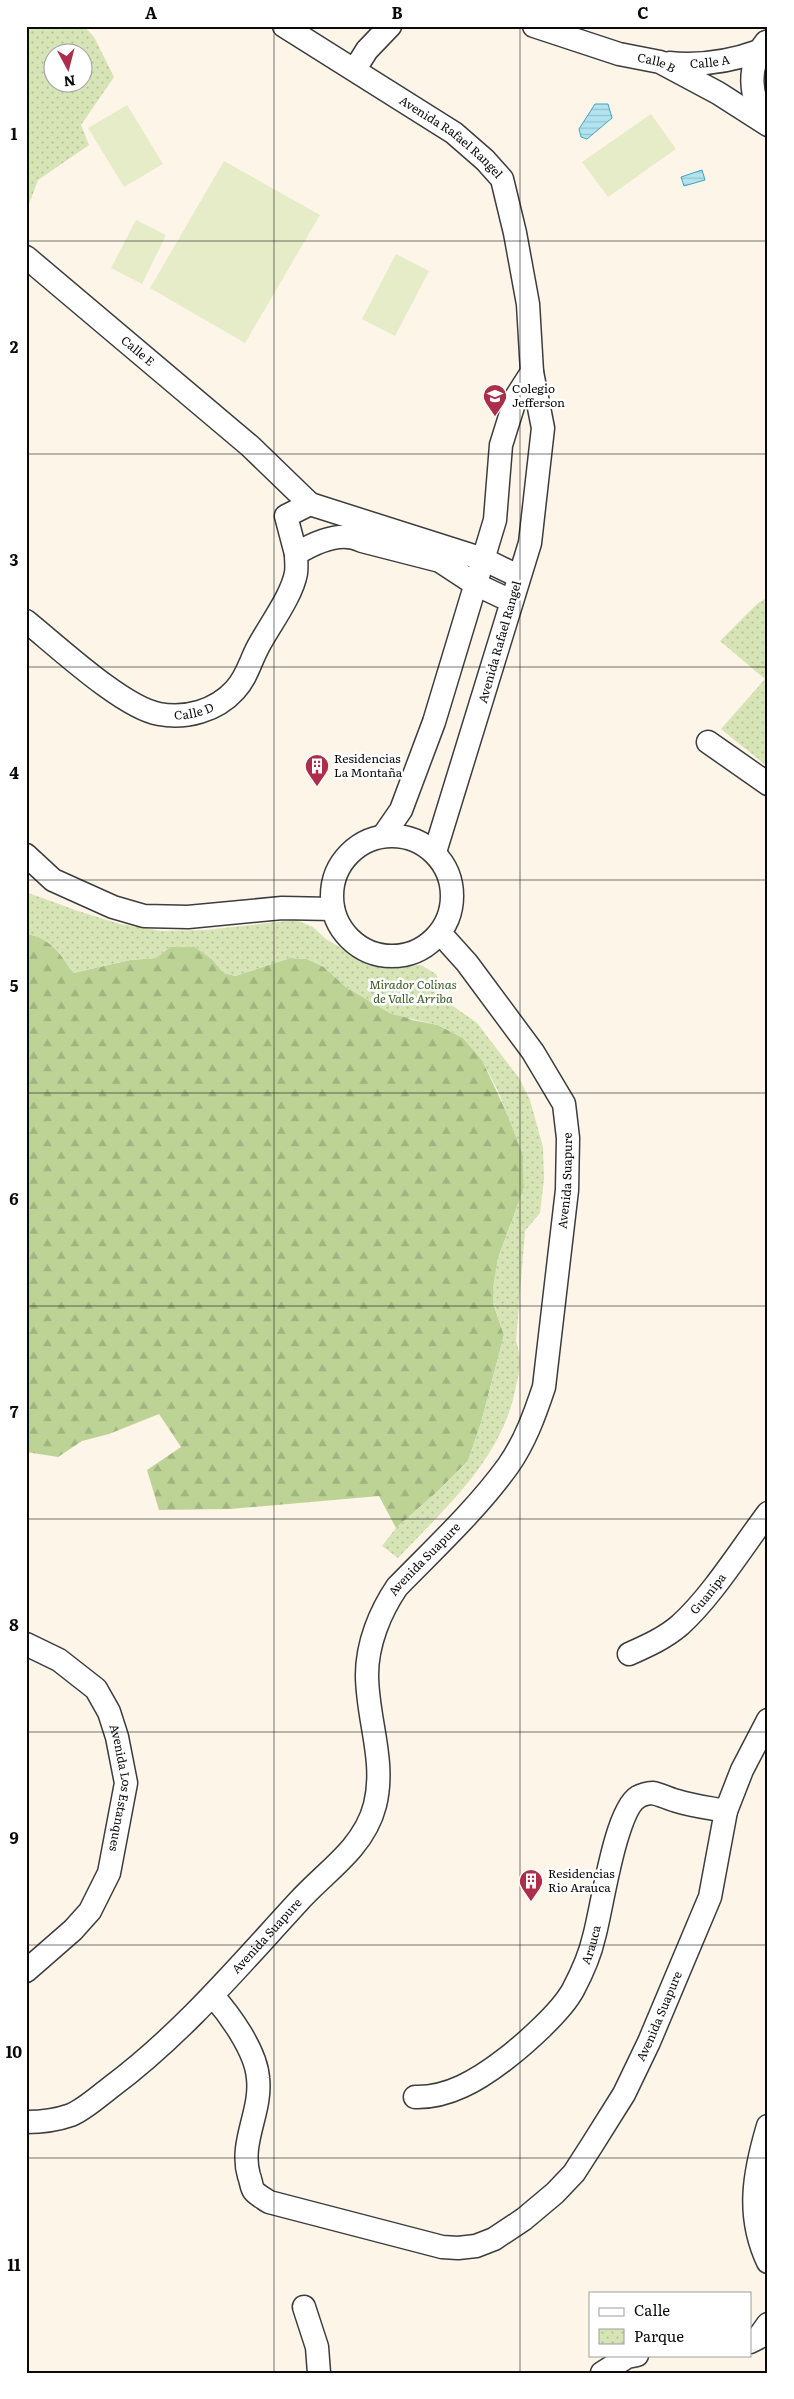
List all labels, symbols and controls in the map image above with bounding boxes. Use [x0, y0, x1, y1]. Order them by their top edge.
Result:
text: A [145, 0, 157, 24]
text: B [391, 0, 403, 24]
text: C [637, 0, 649, 24]
north arrow [42, 42, 92, 92]
street label: Calle B [636, 48, 679, 77]
street label: Calle A [690, 50, 731, 72]
text: N [62, 71, 77, 93]
street label: Avenida Rafael Rangel [396, 91, 507, 182]
text: 1 [11, 121, 18, 145]
street label: Calle E [118, 331, 159, 370]
text: 2 [10, 334, 19, 358]
place label: Colegio Jefferson [512, 379, 565, 411]
school or university icon: Colegio Jefferson [482, 383, 508, 417]
text: 3 [10, 547, 19, 571]
street label: Avenida Rafael Rangel [473, 578, 525, 705]
street label: Calle D [174, 697, 217, 724]
place label: Residencias La Montaña [334, 749, 403, 781]
building icon: Residencias La Montaña [304, 753, 330, 787]
text: 4 [9, 760, 19, 784]
text: 5 [10, 973, 19, 997]
park label: Mirador Colinas de Valle Arriba [369, 975, 457, 1007]
street label: Avenida Suapure [553, 1132, 576, 1230]
text: 6 [9, 1186, 19, 1210]
text: 7 [10, 1399, 19, 1423]
street label: Avenida Suapure [384, 1518, 464, 1599]
street label: Guanipa [685, 1568, 730, 1618]
text: 8 [9, 1612, 19, 1636]
street label: Avenida Los Estanques [105, 1722, 136, 1854]
text: 9 [9, 1825, 19, 1849]
place label: Residencias Rio Arauca [548, 1864, 615, 1896]
building icon: Residencias Rio Arauca [518, 1868, 544, 1902]
street label: Avenida Suapure [227, 1894, 305, 1977]
street label: Arauca [576, 1923, 605, 1967]
street label: Avenida Suapure [631, 1968, 686, 2064]
text: 10 [6, 2039, 22, 2063]
text: 11 [7, 2252, 21, 2276]
legend [589, 2292, 752, 2356]
text: Calle [634, 2298, 670, 2321]
text: Parque [634, 2324, 684, 2347]

